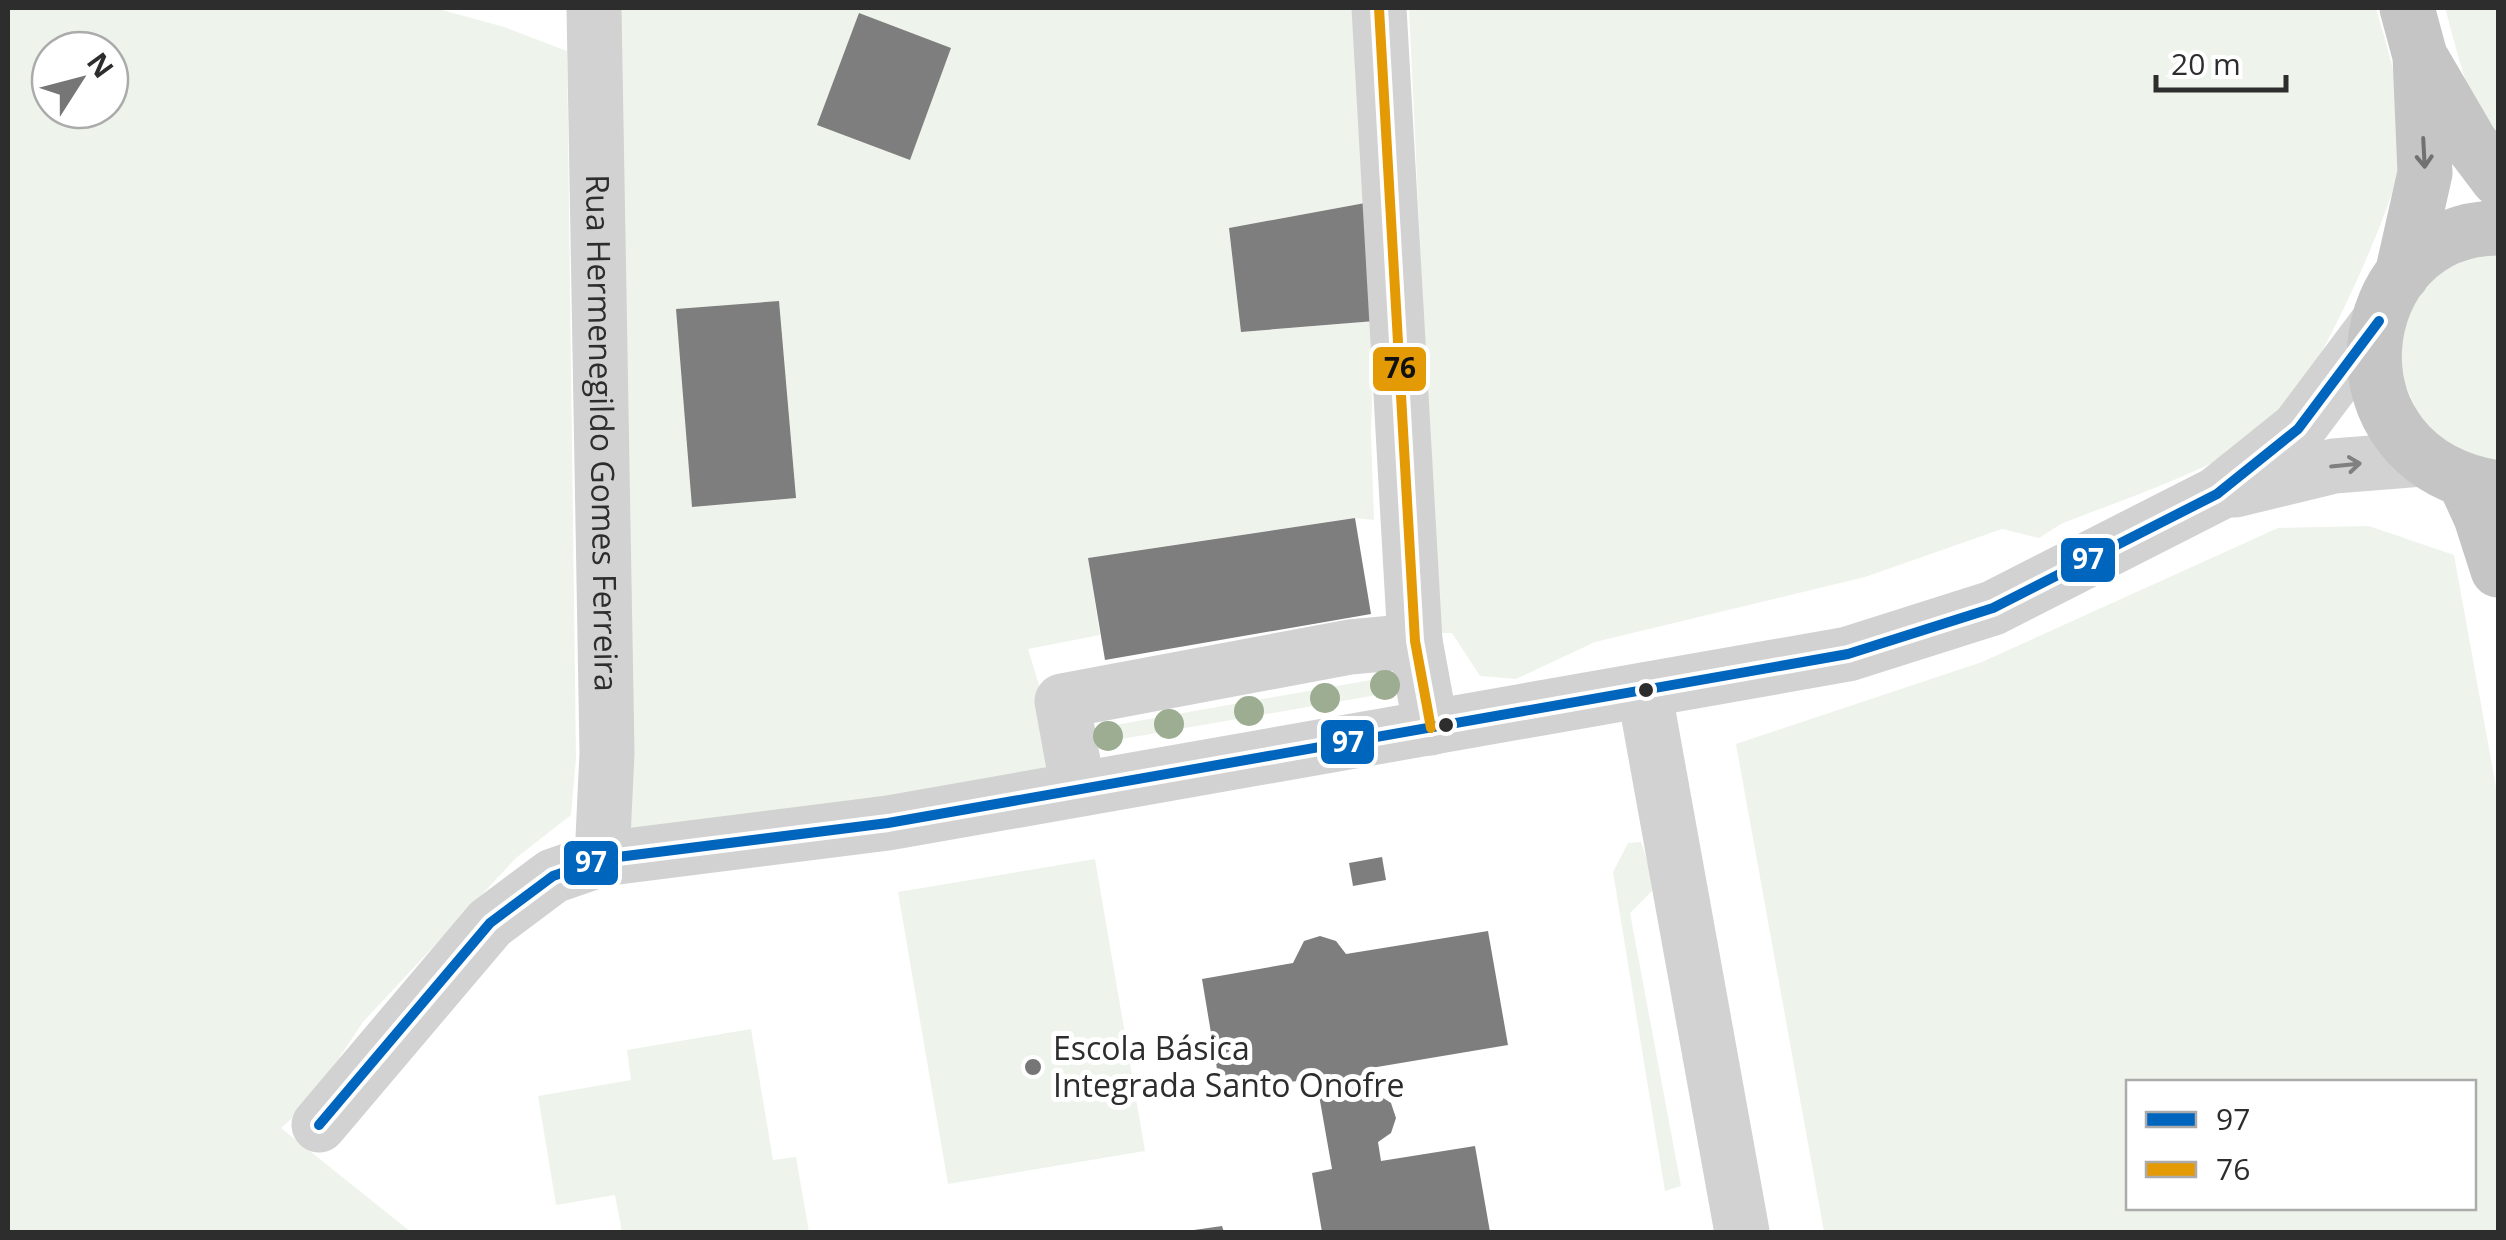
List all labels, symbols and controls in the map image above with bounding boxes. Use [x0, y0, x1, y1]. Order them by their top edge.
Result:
north arrow [30, 30, 130, 130]
scale bar [2156, 30, 2286, 92]
text: 20 m [2171, 43, 2241, 84]
text: N [79, 44, 123, 85]
one-way arrow [2415, 137, 2434, 169]
street label: Rua Hermenegildo Gomes Ferreira [577, 174, 629, 692]
line badge: 76 [1371, 345, 1428, 393]
text: 76 [1384, 348, 1416, 386]
one-way arrow [2330, 456, 2362, 475]
line badge: 97 [2059, 536, 2117, 584]
text: 97 [2072, 539, 2104, 577]
unlabelled marker [1636, 680, 1656, 700]
unlabelled marker [1436, 715, 1456, 735]
line badge: 97 [1319, 718, 1376, 766]
text: 97 [1332, 722, 1364, 760]
line badge: 97 [562, 839, 620, 887]
text: 97 [575, 842, 607, 880]
place label: Escola Básica Integrada Santo Onofre [1053, 1026, 1404, 1106]
marker: Escola Básica Integrada Santo Onofre [1022, 1056, 1044, 1078]
legend [2126, 1080, 2476, 1210]
text: 97 [2216, 1098, 2250, 1139]
text: 76 [2216, 1148, 2250, 1189]

